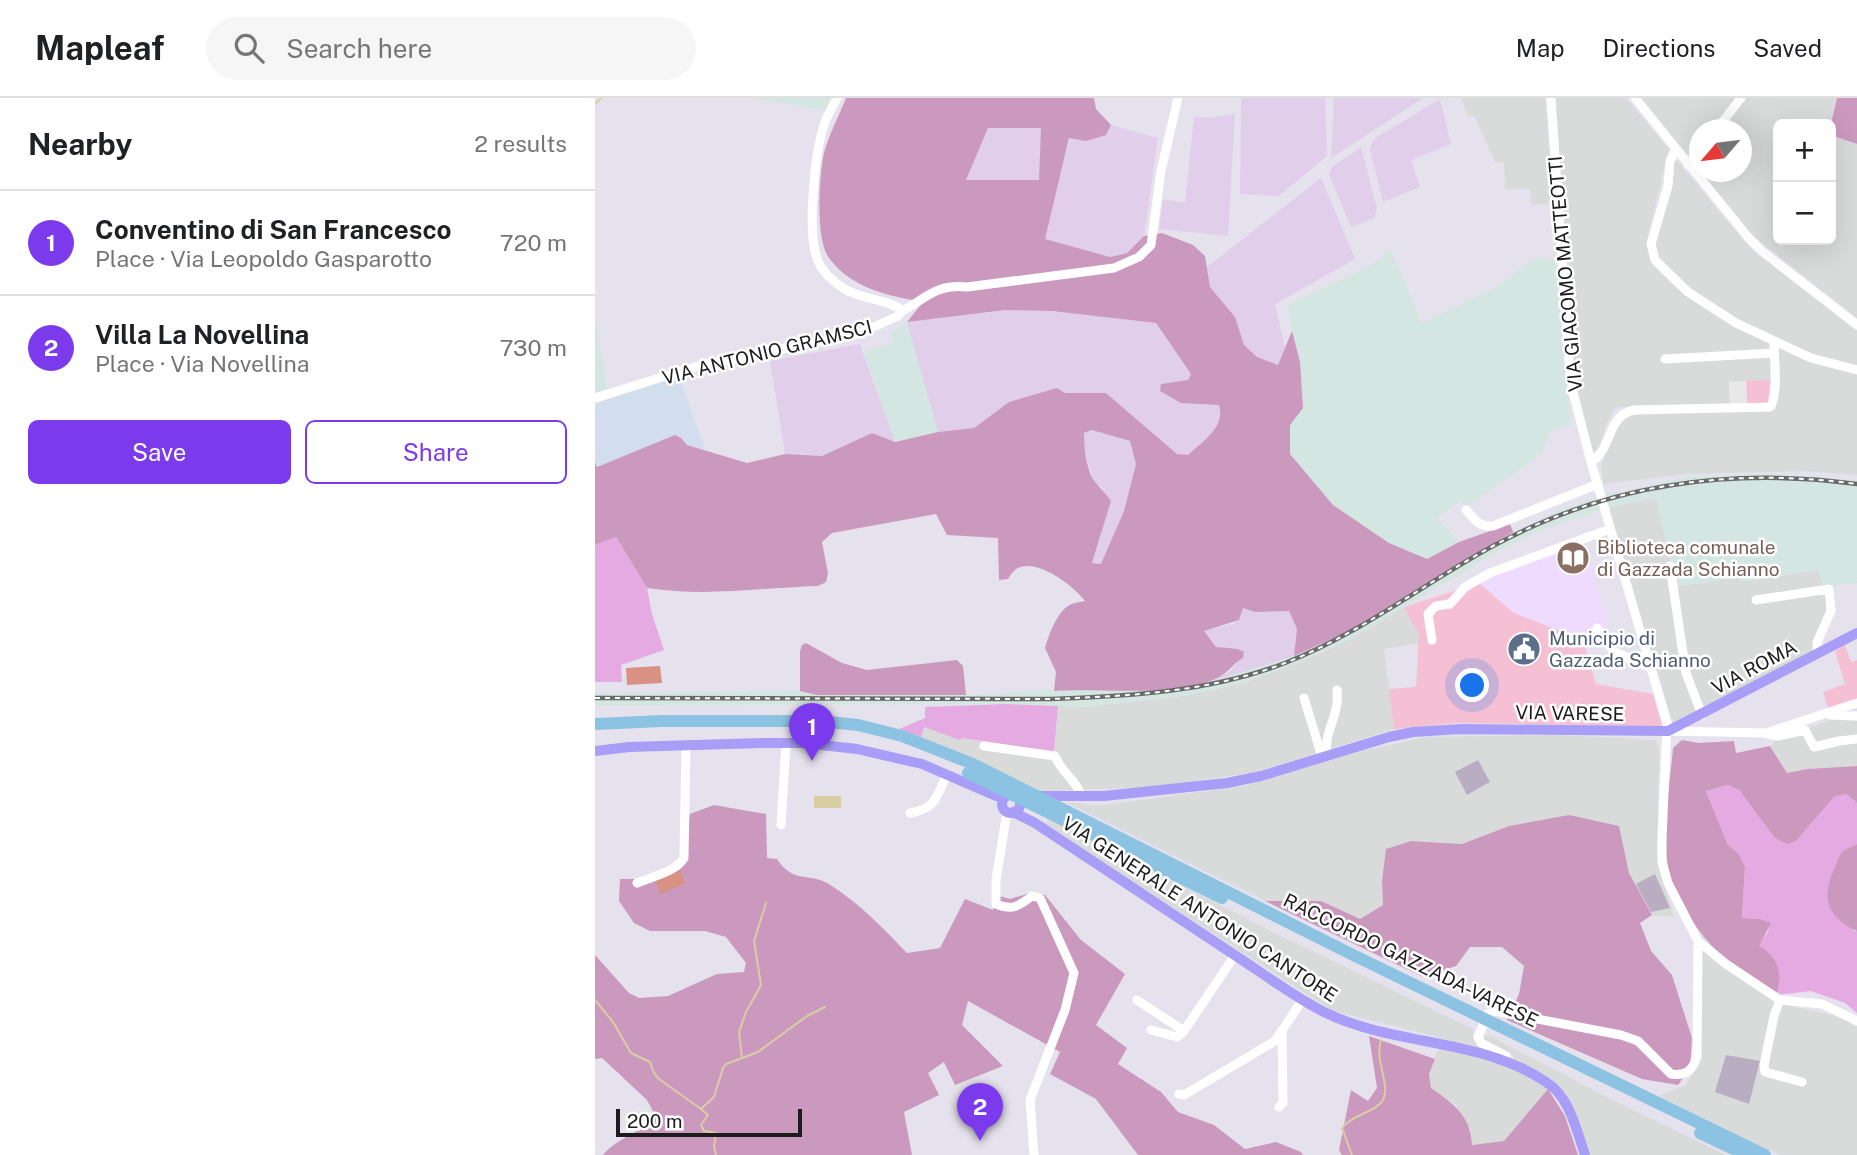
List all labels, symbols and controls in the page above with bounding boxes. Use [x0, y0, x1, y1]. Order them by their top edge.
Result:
search box [206, 17, 696, 80]
text: Mapleaf [35, 29, 164, 67]
icon: search [230, 29, 268, 67]
text: Search here [286, 33, 432, 64]
text: Map [1516, 34, 1565, 62]
text: Directions [1603, 34, 1715, 62]
text: Saved [1753, 34, 1822, 62]
north arrow [1689, 119, 1752, 182]
map controls [1773, 119, 1836, 245]
button: + [1773, 119, 1836, 182]
text: Nearby [28, 126, 132, 162]
text: 2 results [474, 130, 567, 157]
street label: VIA GIACOMO MATTEOTTI [1544, 155, 1586, 393]
button: − [1773, 182, 1836, 245]
text: Conventino di San Francesco [95, 214, 452, 245]
text: 1 [46, 229, 56, 256]
text: 720 m [500, 229, 567, 256]
text: Place · Via Leopoldo Gasparotto [95, 245, 432, 272]
street label: VIA ANTONIO GRAMSCI [660, 315, 874, 389]
text: Villa La Novellina [95, 319, 309, 350]
text: 2 [44, 334, 58, 361]
text: 730 m [500, 334, 567, 361]
text: Place · Via Novellina [95, 350, 309, 377]
button: Save [28, 420, 291, 484]
button: Share [305, 420, 567, 484]
place label: Biblioteca comunale di Gazzada Schianno [1597, 536, 1779, 580]
library icon: Biblioteca comunale di Gazzada Schianno [1554, 539, 1592, 577]
place label: Municipio di Gazzada Schianno [1549, 627, 1711, 671]
public building icon: Municipio di Gazzada Schianno [1505, 630, 1543, 668]
street label: VIA ROMA [1708, 635, 1800, 699]
your location [1455, 668, 1489, 702]
street label: VIA VARESE [1515, 701, 1625, 725]
pin: 1 [789, 703, 835, 761]
street label: VIA GENERALE ANTONIO CANTORE [1058, 812, 1342, 1006]
street label: RACCORDO GAZZADA-VARESE [1280, 889, 1542, 1031]
pin: 2 [957, 1083, 1003, 1141]
scale bar [616, 1106, 801, 1138]
text: 200 m [627, 1110, 683, 1132]

